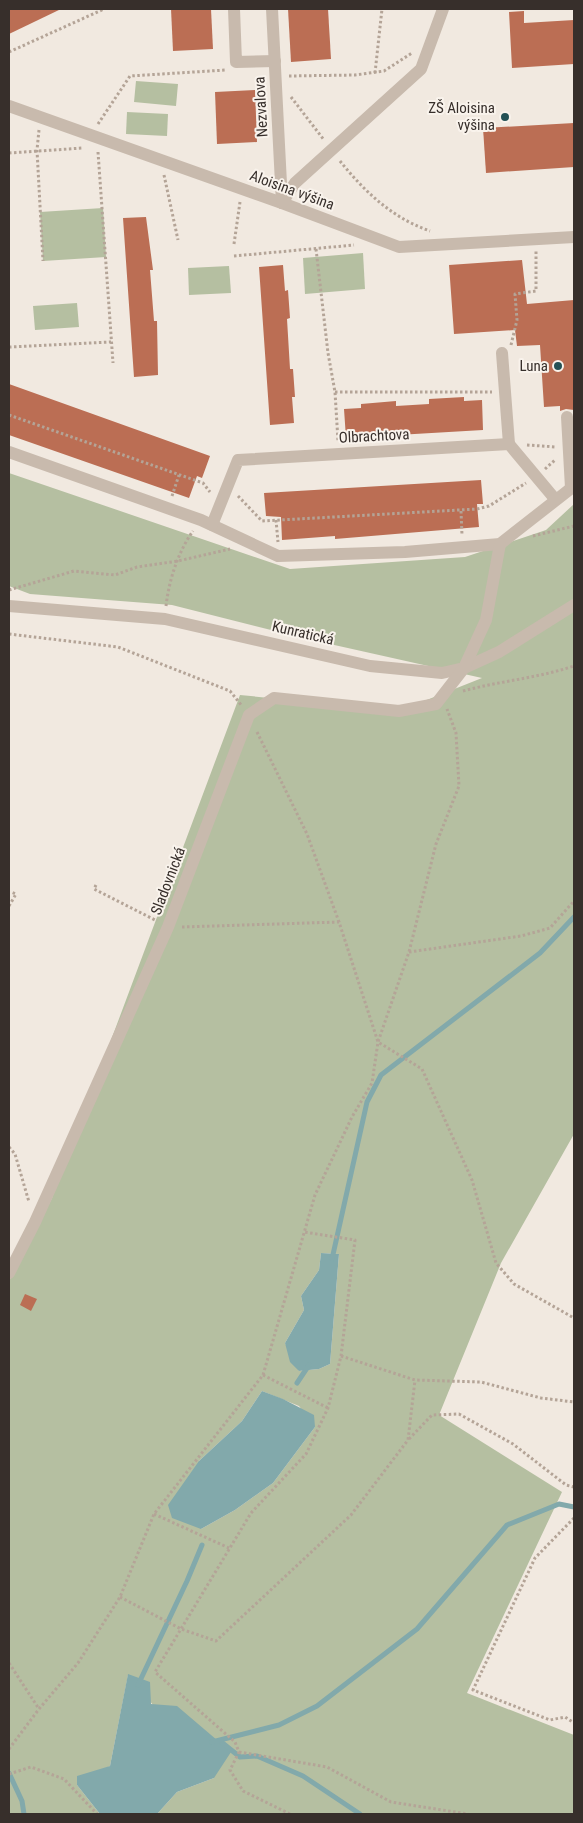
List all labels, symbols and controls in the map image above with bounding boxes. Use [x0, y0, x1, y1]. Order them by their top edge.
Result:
street label: Nezvalova [250, 76, 272, 138]
place label: ZŠ Aloisina výšina [428, 99, 495, 134]
marker: ZŠ Aloisina výšina [499, 111, 511, 123]
street label: Aloisina výšina [247, 166, 337, 214]
place label: Luna [519, 357, 548, 375]
marker: Luna [552, 360, 564, 372]
street label: Olbrachtova [338, 425, 410, 447]
street label: Kunratická [270, 617, 336, 649]
street label: Sladovnická [147, 845, 189, 917]

